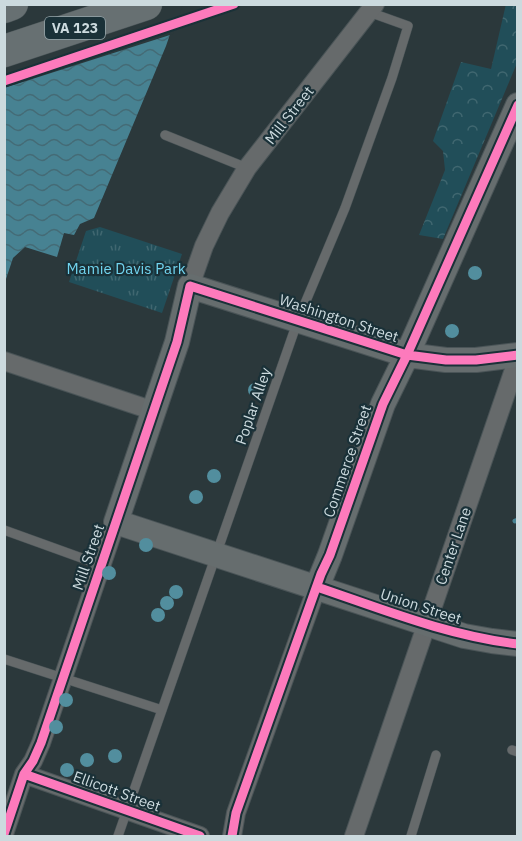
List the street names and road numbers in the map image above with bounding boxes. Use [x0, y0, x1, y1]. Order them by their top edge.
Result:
road number: VA 123 [45, 17, 105, 39]
street label: Mill Street [260, 82, 318, 148]
street label: Washington Street [277, 290, 401, 346]
street label: Poplar Alley [231, 364, 275, 447]
street label: Commerce Street [319, 402, 375, 520]
street label: Center Lane [431, 505, 475, 587]
street label: Mill Street [68, 521, 108, 593]
street label: Union Street [378, 584, 464, 628]
street label: Ellicott Street [71, 766, 163, 816]

